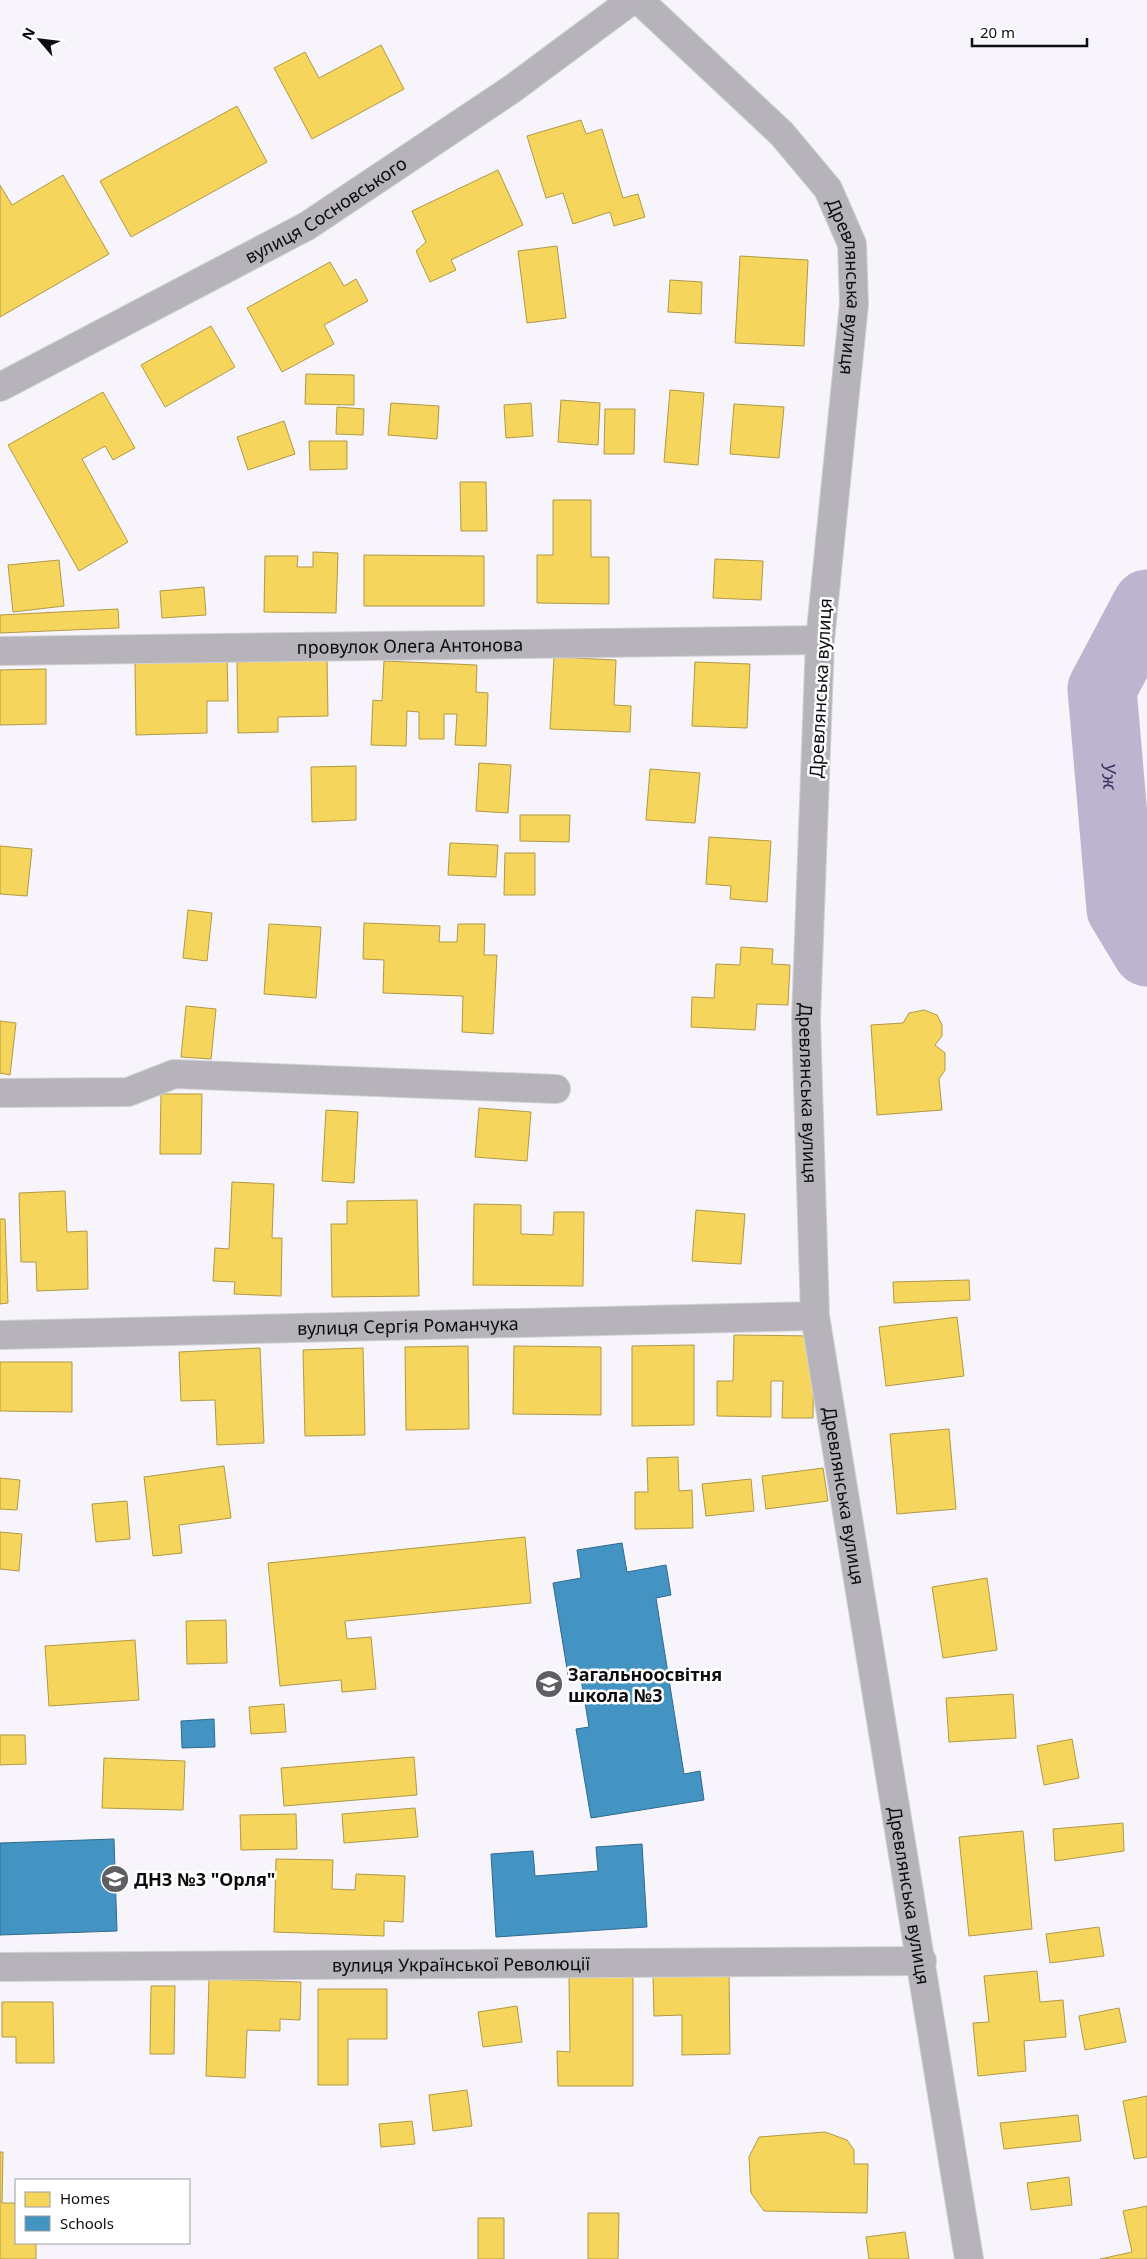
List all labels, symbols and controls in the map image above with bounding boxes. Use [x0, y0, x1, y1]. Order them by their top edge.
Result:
north arrow [15, 15, 65, 65]
scale bar [972, 15, 1087, 47]
text: 20 m [980, 22, 1015, 42]
text: N [17, 24, 39, 43]
street label: вулиця Сосновського [241, 151, 411, 269]
street label: Древлянська вулиця [821, 194, 866, 376]
street label: Древлянська вулиця [803, 597, 837, 779]
street label: провулок Олега Антонова [297, 632, 523, 659]
water label: Уж [1095, 762, 1124, 792]
street label: Древлянська вулиця [794, 1003, 823, 1184]
street label: вулиця Сергія Романчука [297, 1311, 519, 1340]
street label: Древлянська вулиця [818, 1405, 871, 1587]
place label: Загальноосвітня школа №3 [568, 1662, 722, 1707]
school or university icon: Загальноосвітня школа №3 [534, 1669, 564, 1699]
street label: Древлянська вулиця [883, 1805, 936, 1986]
school or university icon: ДНЗ №3 "Орля" [100, 1864, 130, 1894]
place label: ДНЗ №3 "Орля" [134, 1867, 275, 1891]
street label: вулиця Української Революції [332, 1951, 590, 1977]
legend [15, 2179, 190, 2244]
text: Homes [60, 2188, 110, 2208]
text: Schools [60, 2213, 114, 2233]

